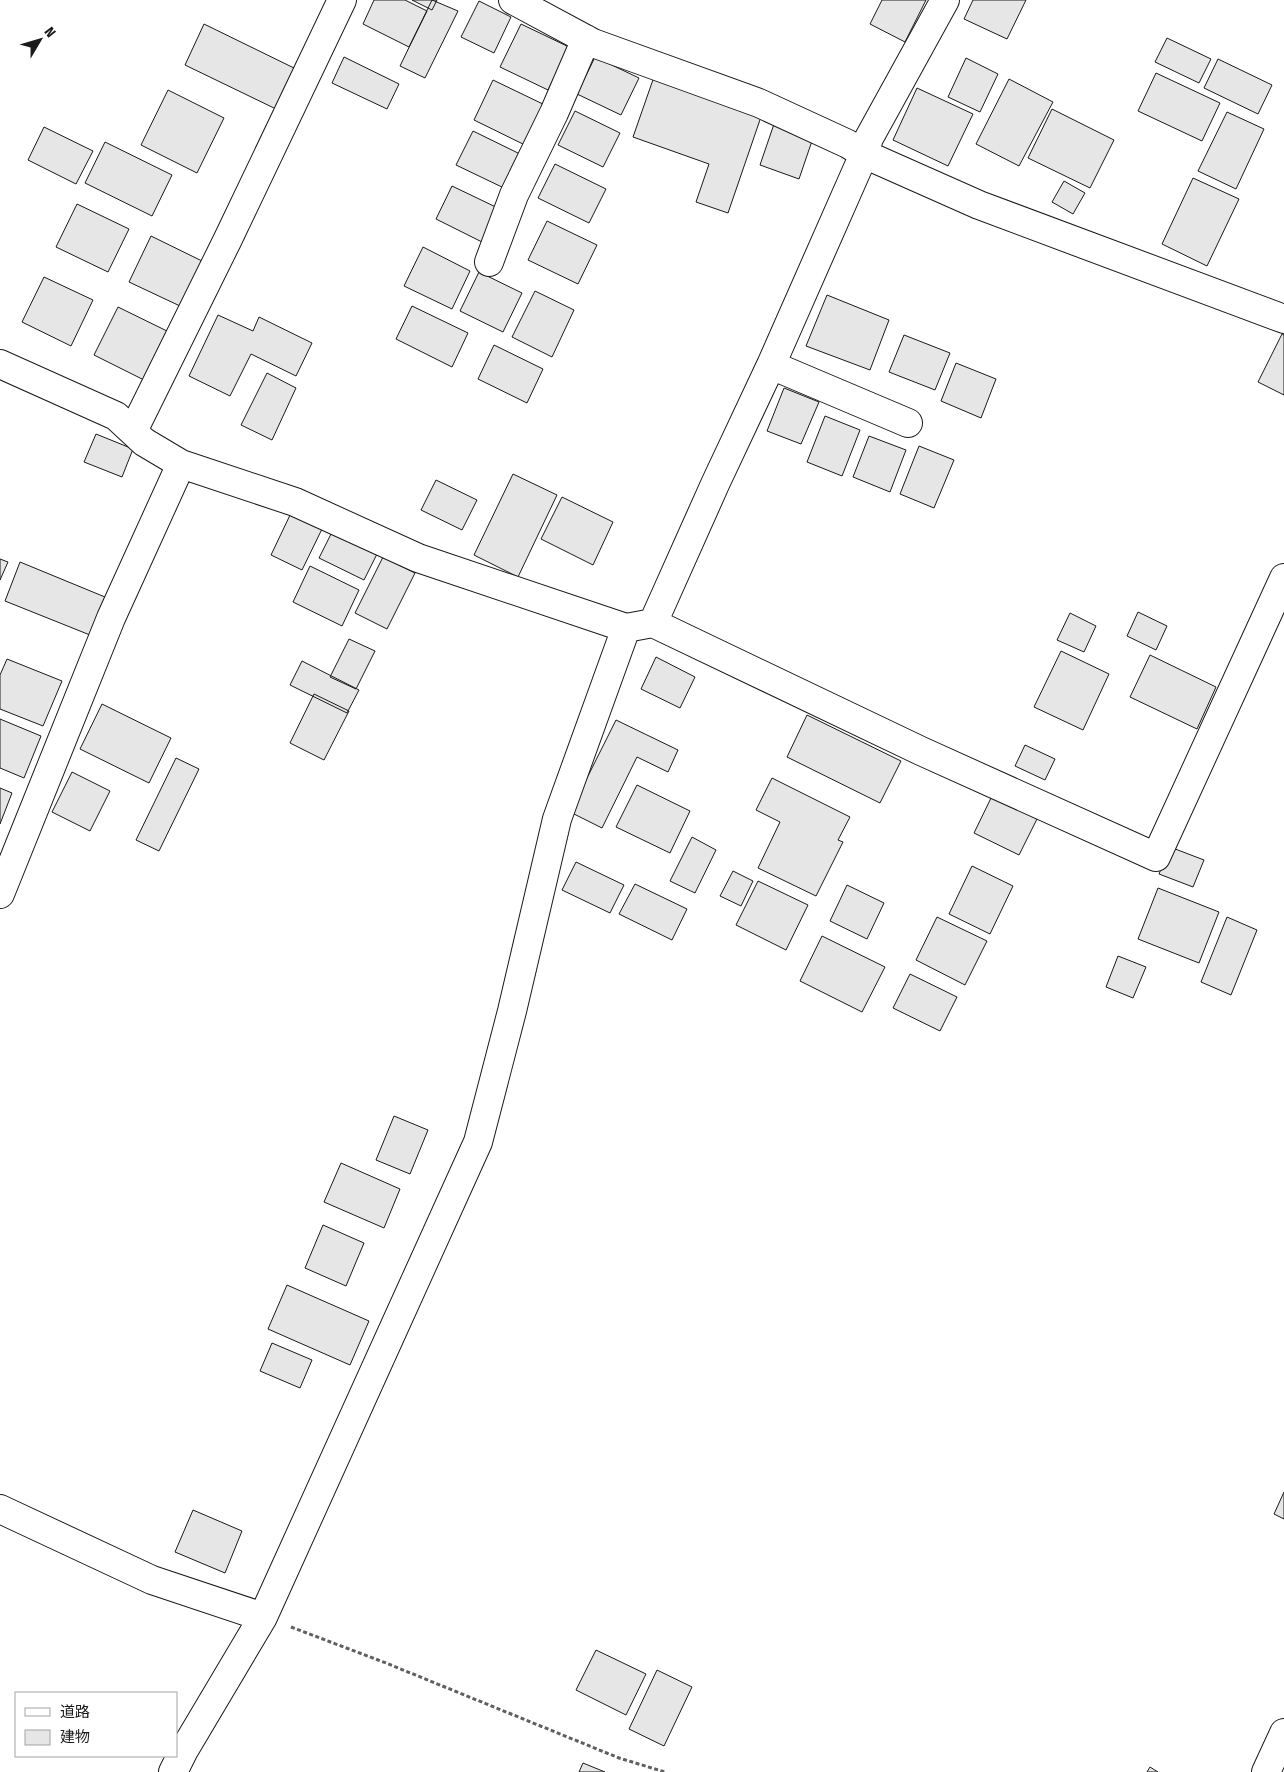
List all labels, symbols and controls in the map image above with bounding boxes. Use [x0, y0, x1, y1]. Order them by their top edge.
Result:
north arrow [15, 15, 65, 65]
text: N [41, 24, 59, 41]
legend [15, 1692, 178, 1757]
text: 道路 [60, 1703, 90, 1721]
text: 建物 [60, 1728, 90, 1746]

